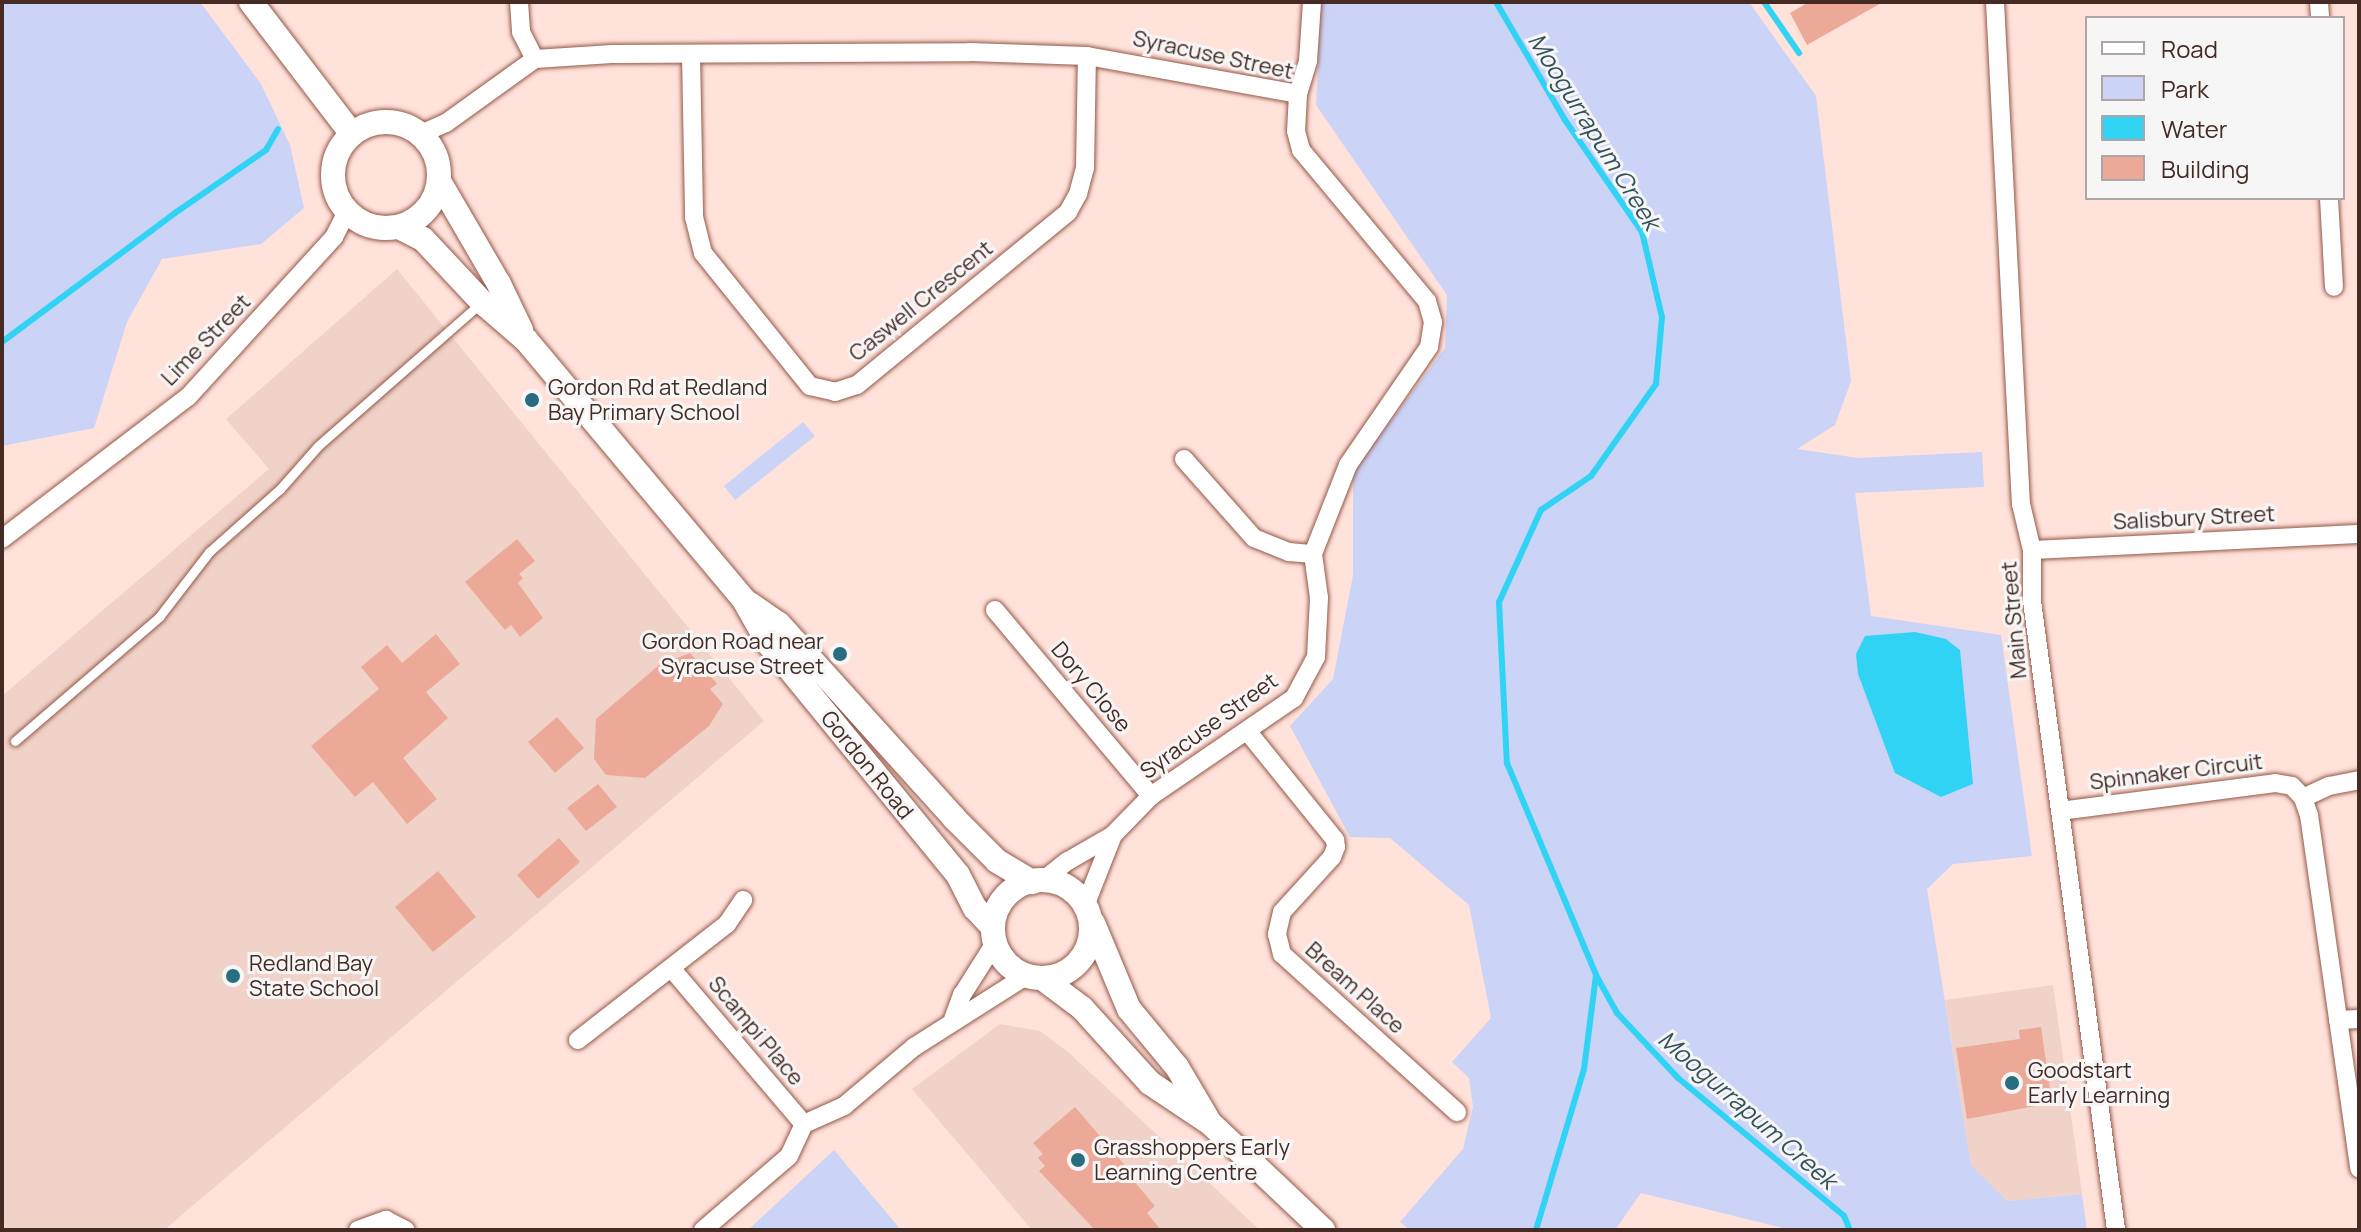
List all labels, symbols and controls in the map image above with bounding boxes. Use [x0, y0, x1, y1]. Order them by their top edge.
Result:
legend [2085, 16, 2345, 200]
street label: Syracuse Street [1130, 25, 1296, 85]
water label: Moogurrapum Creek [1523, 27, 1667, 235]
text: Road [2161, 32, 2218, 65]
text: Park [2161, 72, 2209, 105]
text: Water [2161, 112, 2228, 145]
text: Building [2161, 152, 2249, 185]
street label: Caswell Crescent [844, 235, 998, 367]
street label: Lime Street [156, 289, 256, 391]
place label: Gordon Rd at Redland Bay Primary School [548, 374, 768, 426]
marker: Gordon Rd at Redland Bay Primary School [523, 391, 541, 409]
street label: Salisbury Street [2112, 501, 2276, 535]
street label: Main Street [1996, 560, 2032, 680]
place label: Gordon Road near Syracuse Street [642, 628, 824, 680]
street label: Dory Close [1046, 636, 1136, 738]
marker: Gordon Road near Syracuse Street [831, 645, 849, 663]
street label: Syracuse Street [1135, 667, 1283, 785]
street label: Gordon Road [815, 705, 919, 825]
street label: Spinnaker Circuit [2088, 748, 2264, 796]
street label: Bream Place [1300, 937, 1410, 1039]
place label: Redland Bay State School [249, 950, 379, 1002]
marker: Redland Bay State School [224, 967, 242, 985]
street label: Scampi Place [703, 971, 809, 1091]
water label: Moogurrapum Creek [1653, 1024, 1843, 1194]
place label: Goodstart Early Learning [2028, 1057, 2170, 1108]
marker: Goodstart Early Learning [2003, 1074, 2021, 1092]
place label: Grasshoppers Early Learning Centre [1094, 1134, 1290, 1186]
marker: Grasshoppers Early Learning Centre [1069, 1151, 1087, 1169]

